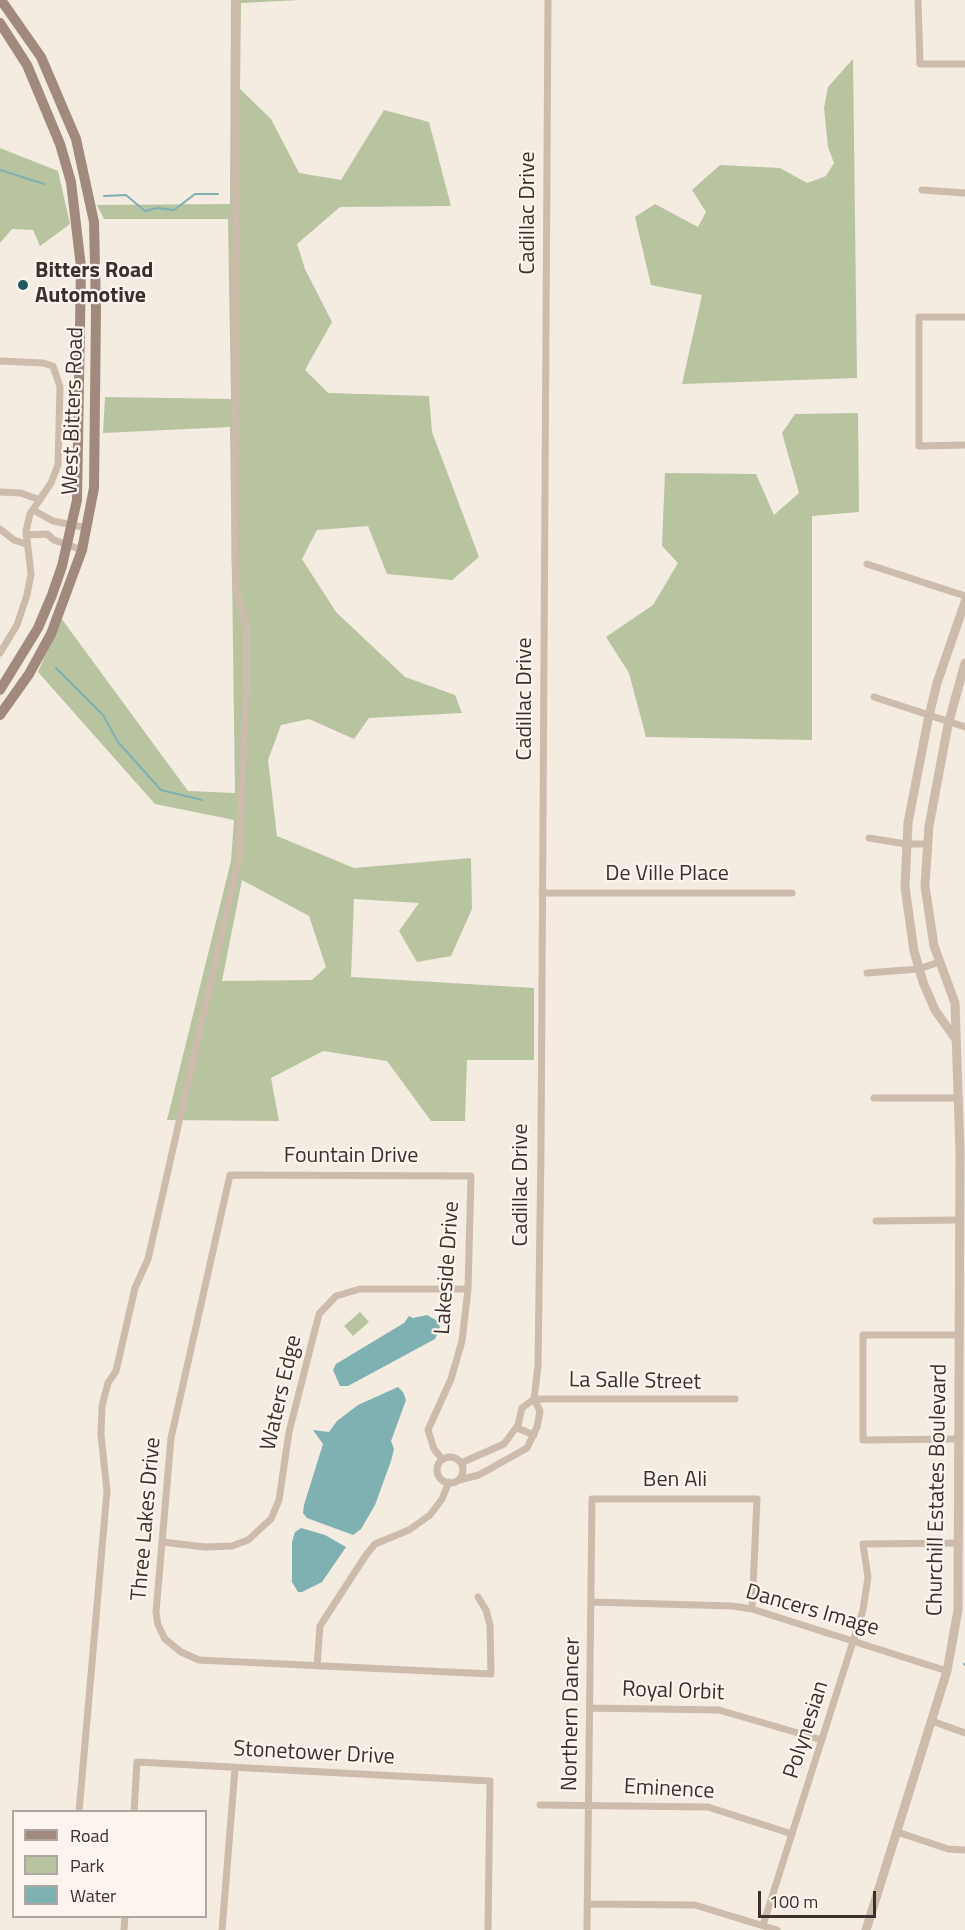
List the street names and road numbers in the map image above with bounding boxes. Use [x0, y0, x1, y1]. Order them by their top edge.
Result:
street label: Cadillac Drive [516, 151, 542, 275]
street label: West Bitters Road [58, 326, 90, 496]
street label: Cadillac Drive [513, 637, 539, 761]
street label: De Ville Place [605, 862, 729, 888]
street label: Cadillac Drive [509, 1123, 535, 1247]
street label: Fountain Drive [284, 1144, 418, 1170]
street label: Lakeside Drive [430, 1200, 466, 1336]
street label: Waters Edge [256, 1333, 308, 1453]
street label: Churchill Estates Boulevard [923, 1364, 953, 1616]
street label: La Salle Street [569, 1368, 701, 1396]
street label: Three Lakes Drive [127, 1436, 167, 1602]
street label: Ben Ali [643, 1468, 707, 1494]
street label: Dancers Image [742, 1579, 882, 1643]
street label: Northern Dancer [557, 1637, 587, 1791]
street label: Royal Orbit [621, 1677, 725, 1707]
street label: Polynesian [779, 1678, 835, 1782]
street label: Stonetower Drive [233, 1737, 395, 1771]
street label: Eminence [623, 1774, 715, 1806]

